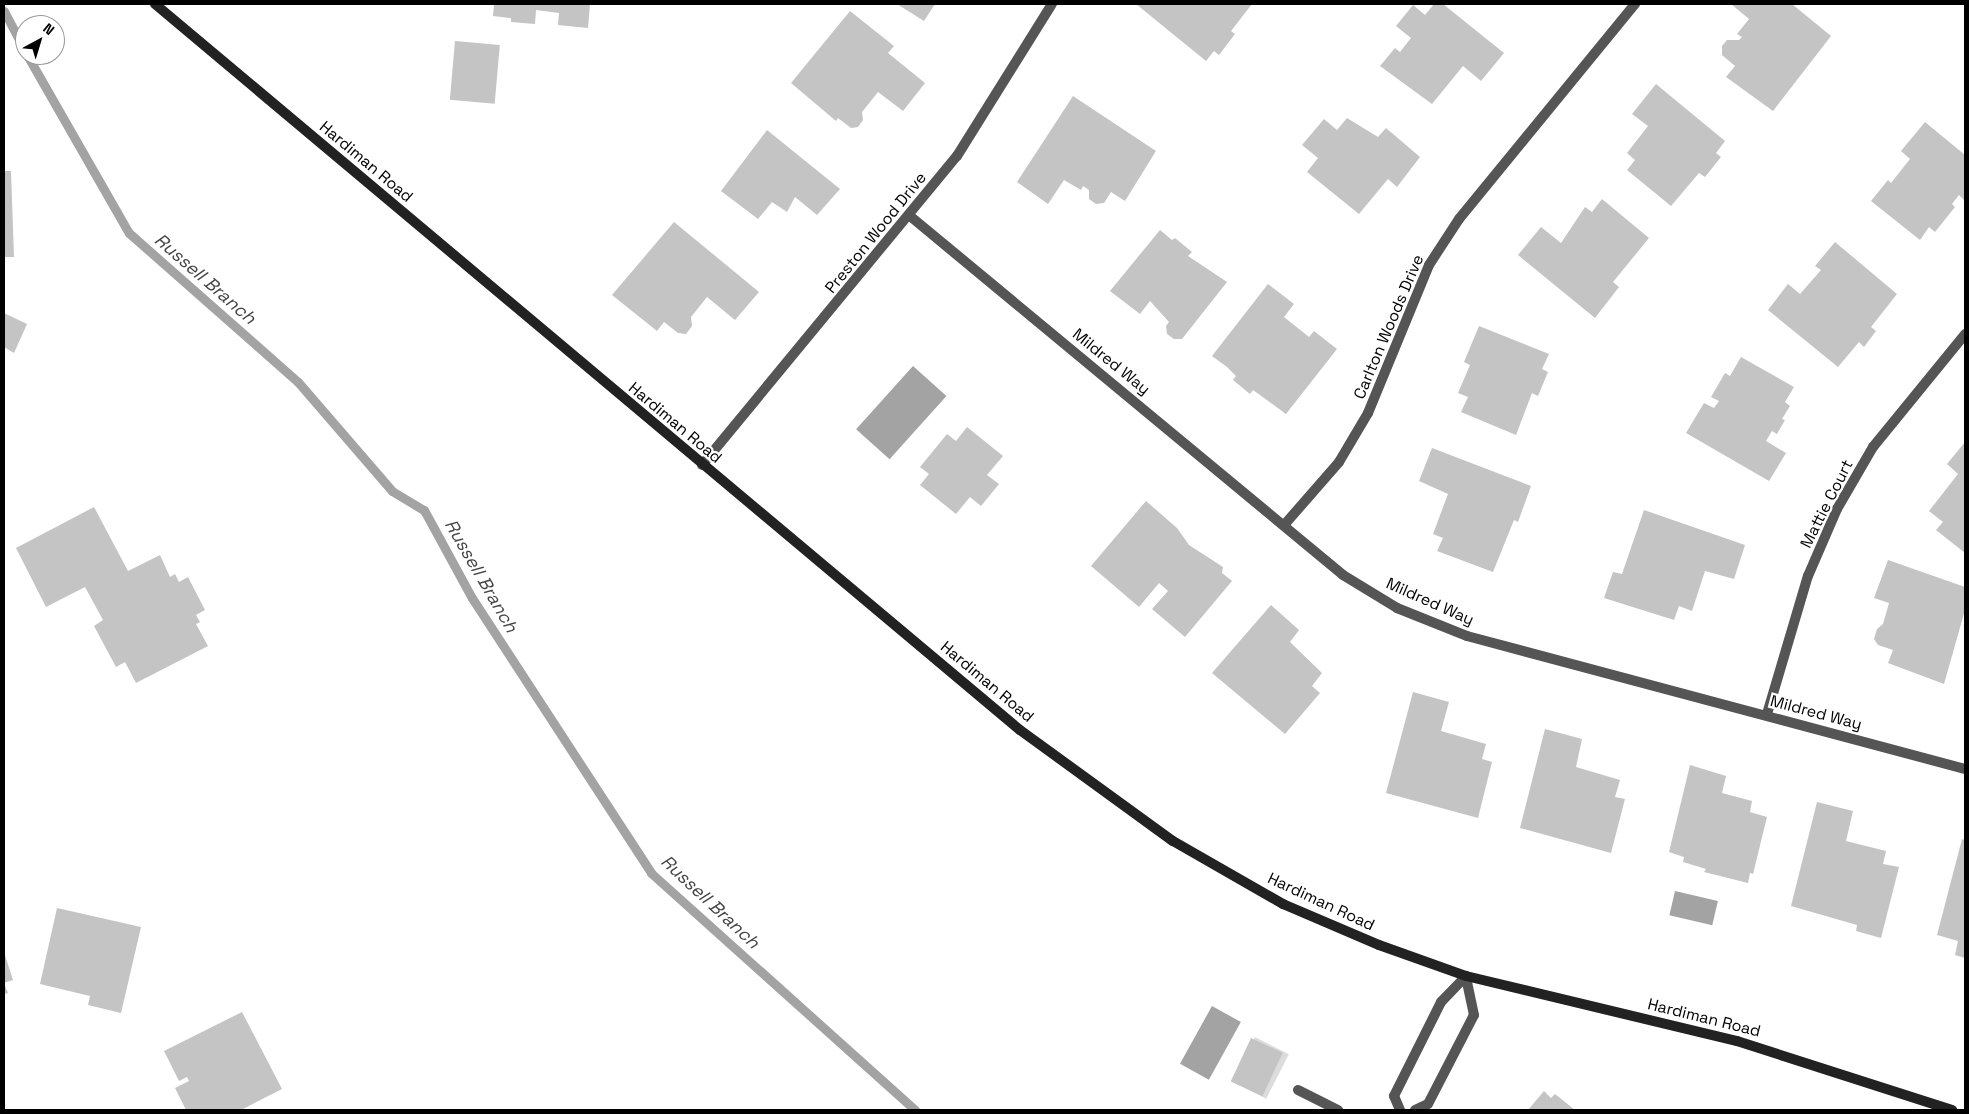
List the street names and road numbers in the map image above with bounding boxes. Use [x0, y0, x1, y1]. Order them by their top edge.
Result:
street label: Hardiman Road [315, 117, 417, 207]
street label: Preston Wood Drive [821, 169, 931, 297]
street label: Carlton Woods Drive [1350, 252, 1428, 402]
street label: Mildred Way [1068, 325, 1154, 399]
street label: Hardiman Road [624, 378, 726, 468]
street label: Mattie Court [1797, 457, 1857, 551]
street label: Mildred Way [1383, 574, 1477, 630]
street label: Hardiman Road [936, 637, 1038, 727]
street label: Mildred Way [1768, 692, 1864, 734]
street label: Hardiman Road [1264, 869, 1378, 935]
street label: Hardiman Road [1645, 995, 1763, 1041]

